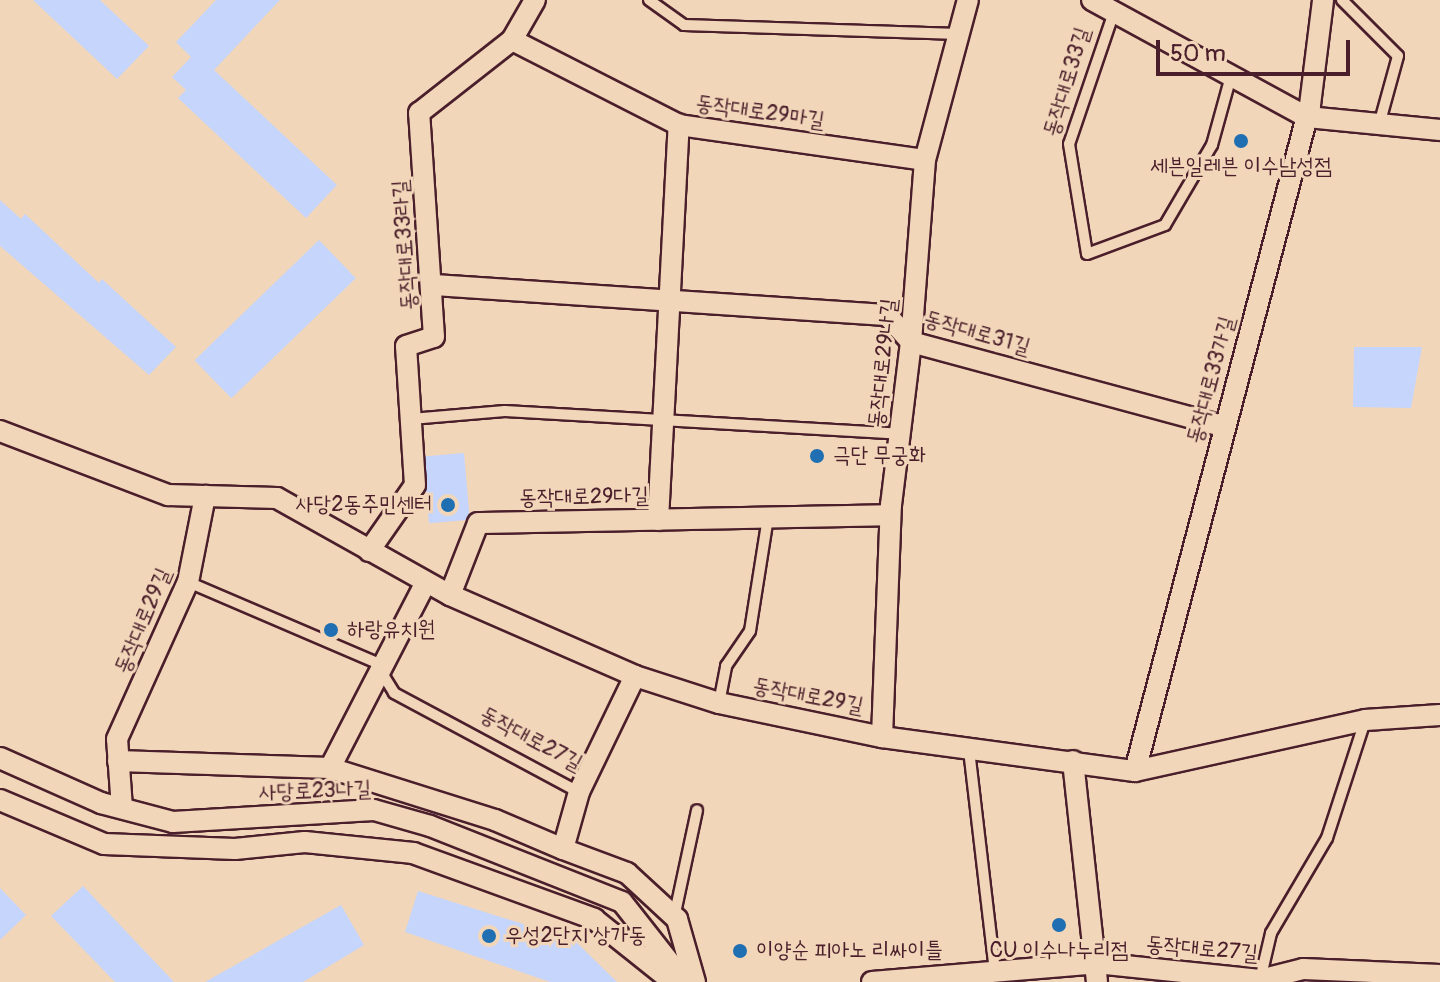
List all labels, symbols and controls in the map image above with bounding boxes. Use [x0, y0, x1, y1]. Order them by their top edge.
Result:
street label: 동작대로33길 [1038, 24, 1096, 140]
scale bar [1160, 24, 1354, 74]
text: 50 m [1170, 39, 1226, 68]
street label: 동작대로29마길 [694, 90, 826, 134]
marker: 세븐일레븐 이수남성점 [1232, 132, 1250, 150]
place label: 세븐일레븐 이수남성점 [1150, 154, 1332, 180]
street label: 동작대로33라길 [387, 179, 423, 311]
street label: 동작대로29나길 [863, 297, 903, 429]
street label: 동작대로31길 [921, 305, 1033, 361]
street label: 동작대로33가길 [1181, 313, 1241, 447]
place label: 극단 무궁화 [833, 443, 926, 469]
marker: 극단 무궁화 [808, 447, 826, 465]
street label: 동작대로29다길 [519, 483, 649, 511]
place label: 사당2동주민센터 [296, 492, 432, 518]
marker: 사당2동주민센터 [439, 496, 457, 514]
street label: 동작대로29길 [109, 564, 177, 678]
place label: 하랑유치원 [347, 617, 436, 643]
marker: 하랑유치원 [322, 621, 340, 639]
street label: 동작대로29길 [750, 672, 866, 720]
street label: 동작대로27길 [475, 701, 587, 777]
street label: 사당로23나길 [258, 776, 372, 806]
marker: CU 이수나누리점 [1050, 916, 1068, 934]
place label: 우성2단지 상가동 [505, 923, 646, 949]
marker: 우성2단지 상가동 [480, 927, 498, 945]
street label: 동작대로27길 [1145, 931, 1259, 967]
place label: 이양순 피아노 리싸이틀 [756, 938, 943, 964]
place label: CU 이수나누리점 [989, 938, 1129, 964]
marker: 이양순 피아노 리싸이틀 [731, 942, 749, 960]

